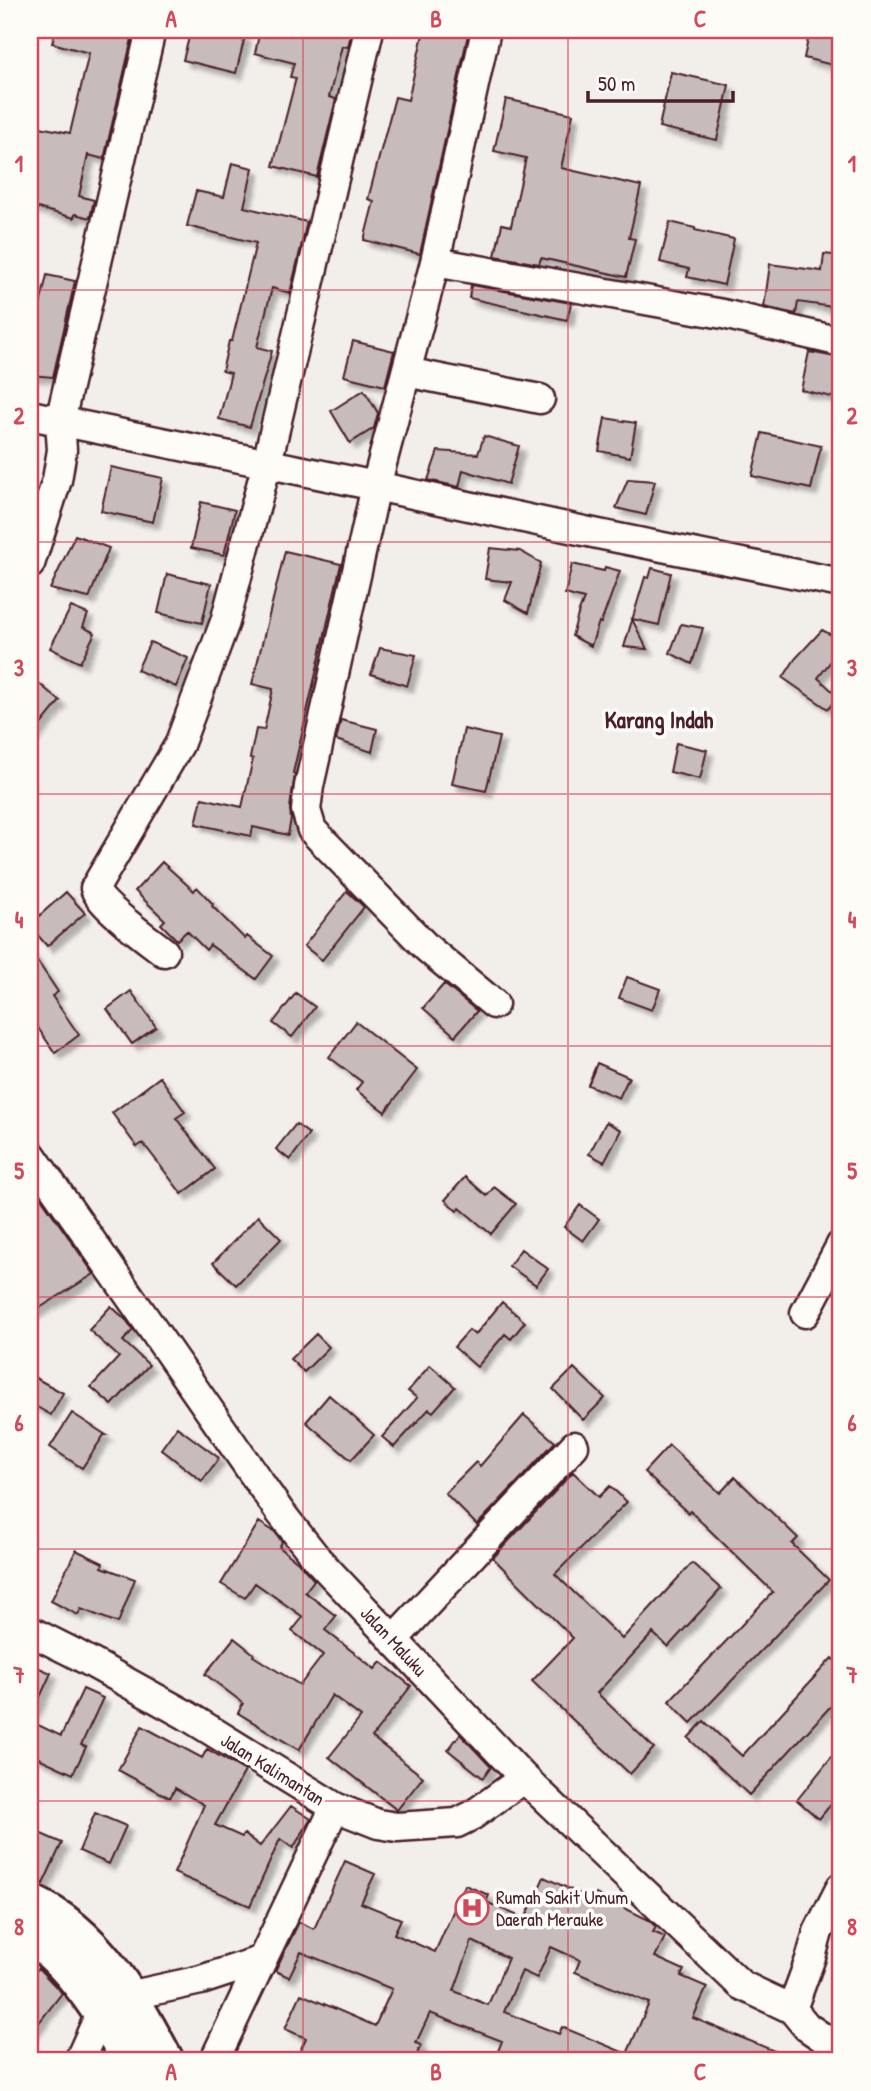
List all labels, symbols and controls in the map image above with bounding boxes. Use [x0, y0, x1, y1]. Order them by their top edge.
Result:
text: A [165, 3, 177, 34]
text: B [430, 3, 442, 34]
text: C [694, 3, 706, 34]
scale bar [588, 60, 733, 104]
text: 50 m [598, 69, 635, 98]
text: 1 [15, 148, 23, 179]
text: 1 [848, 148, 856, 179]
text: 2 [14, 400, 25, 431]
text: 2 [847, 400, 858, 431]
text: 3 [14, 652, 24, 683]
text: 3 [847, 652, 857, 683]
district label: Karang Indah [605, 704, 713, 736]
text: 4 [15, 904, 24, 935]
text: 4 [848, 904, 857, 935]
text: 5 [14, 1155, 24, 1186]
text: 5 [847, 1155, 857, 1186]
text: 6 [14, 1407, 24, 1438]
text: 6 [847, 1407, 857, 1438]
street label: Jalan Maluku [355, 1600, 433, 1682]
text: 7 [12, 1659, 25, 1690]
text: 7 [845, 1659, 858, 1690]
street label: Jalan Kalimantan [216, 1727, 330, 1811]
place label: Rumah Sakit Umum Daerah Merauke [496, 1884, 628, 1932]
hospital icon: Rumah Sakit Umum Daerah Merauke [453, 1889, 491, 1927]
text: 8 [14, 1911, 24, 1942]
text: 8 [847, 1911, 857, 1942]
text: A [165, 2056, 177, 2087]
text: B [430, 2056, 442, 2087]
text: C [694, 2056, 706, 2087]

